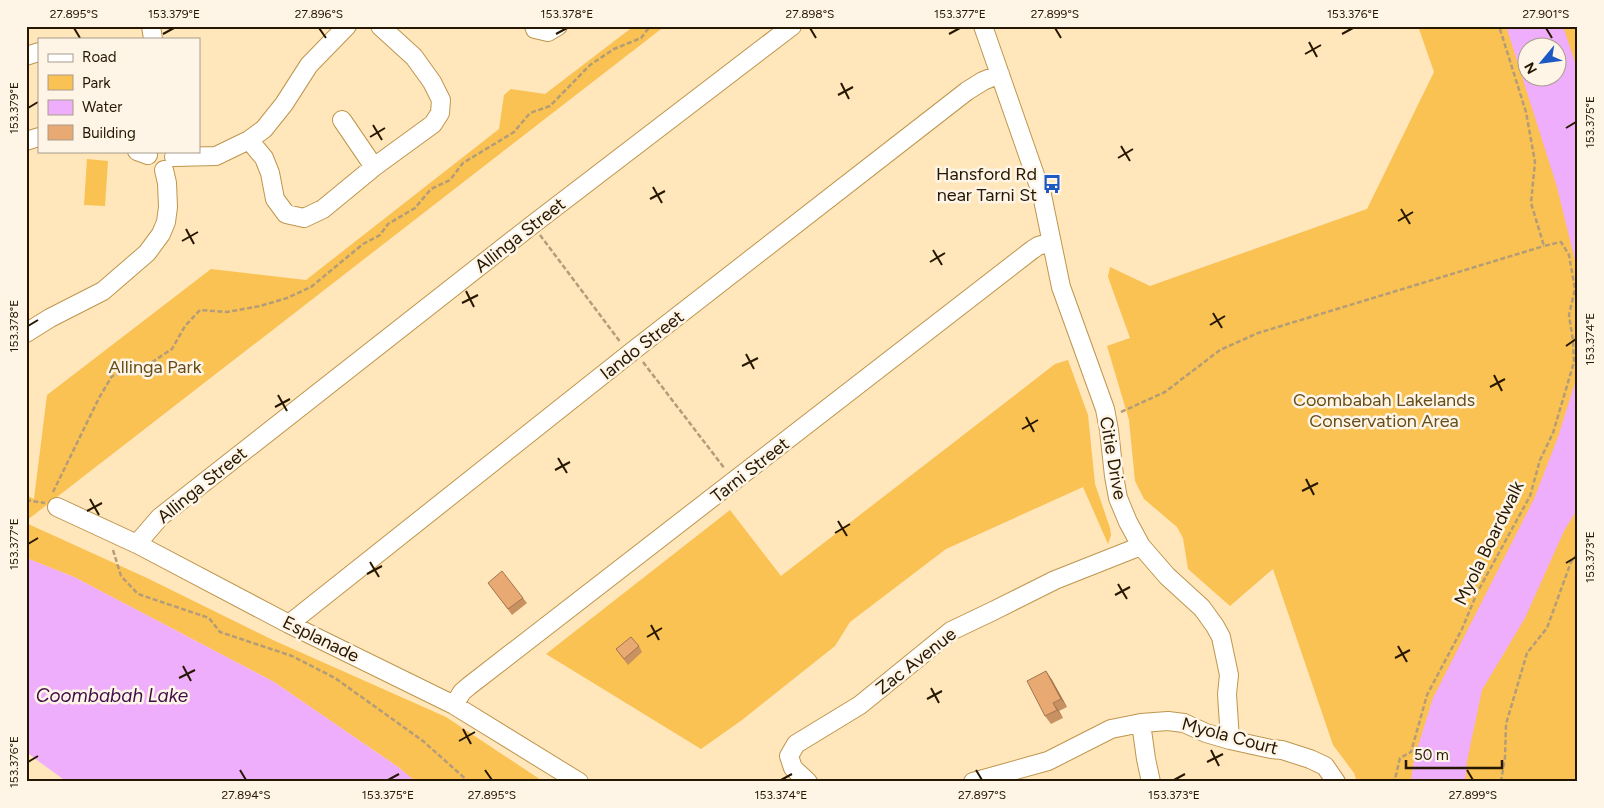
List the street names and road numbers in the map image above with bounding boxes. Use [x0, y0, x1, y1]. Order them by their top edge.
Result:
street label: Allinga Street [470, 193, 570, 277]
street label: Iando Street [596, 305, 688, 384]
street label: Citie Drive [1095, 415, 1131, 501]
street label: Tarni Street [707, 433, 794, 507]
street label: Allinga Street [153, 442, 251, 528]
street label: Myola Boardwalk [1449, 477, 1529, 609]
street label: Esplanade [279, 611, 363, 667]
street label: Zac Avenue [871, 623, 961, 699]
street label: Myola Court [1179, 713, 1281, 759]

